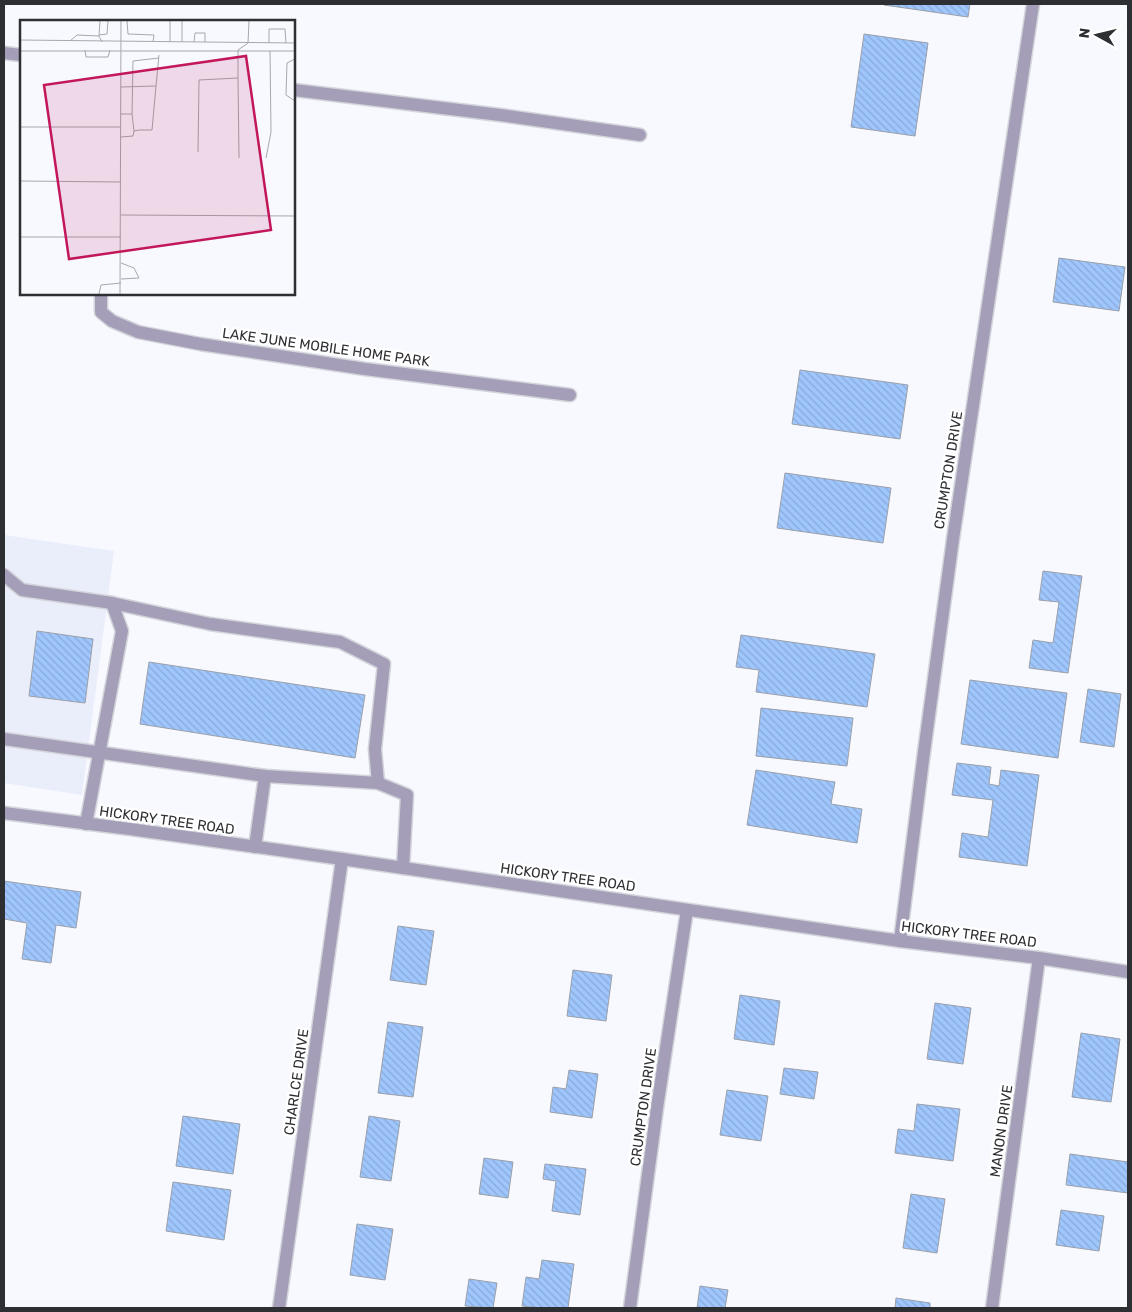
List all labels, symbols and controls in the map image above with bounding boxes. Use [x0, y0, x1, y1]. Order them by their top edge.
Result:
north arrow [1072, 10, 1122, 60]
inset map [20, 20, 295, 295]
text: N [1076, 27, 1094, 39]
street label: LAKE JUNE MOBILE HOME PARK [221, 325, 431, 371]
street label: CRUMPTON DRIVE [931, 410, 966, 530]
street label: HICKORY TREE ROAD [98, 803, 236, 838]
street label: HICKORY TREE ROAD [499, 860, 637, 895]
street label: HICKORY TREE ROAD [900, 918, 1038, 951]
street label: CHARLCE DRIVE [281, 1028, 312, 1136]
street label: CRUMPTON DRIVE [627, 1047, 660, 1167]
street label: MANON DRIVE [987, 1084, 1016, 1178]

